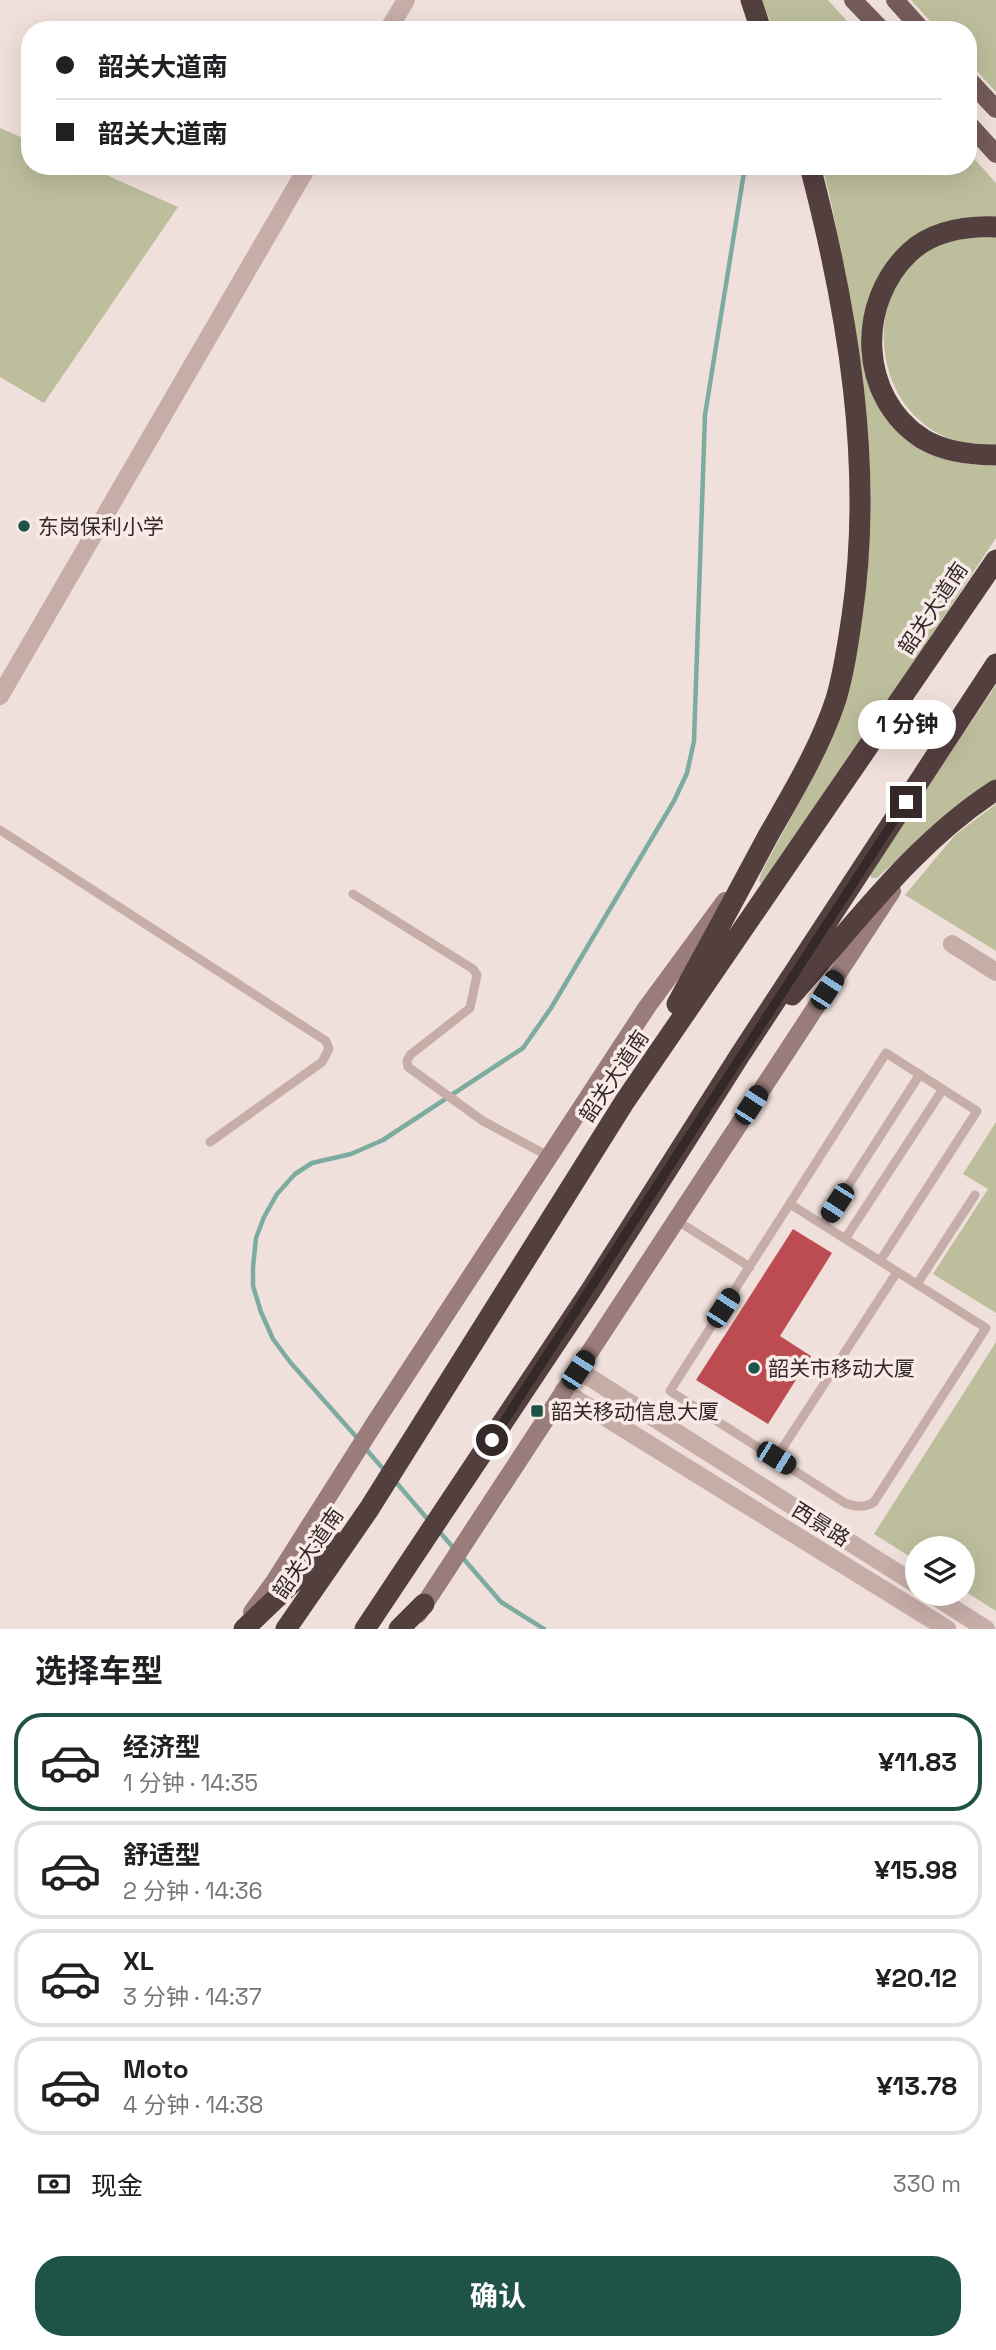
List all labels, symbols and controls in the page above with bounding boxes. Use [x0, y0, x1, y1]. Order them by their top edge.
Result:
text: 韶关大道南 [98, 50, 228, 84]
text: 韶关大道南 [98, 117, 228, 151]
place label: 东岗保利小学 [38, 513, 164, 540]
marker: 东岗保利小学 [16, 518, 32, 534]
street label: 韶关大道南 [892, 557, 974, 659]
callout: 1 分钟 [857, 700, 955, 750]
text: 1 分钟 [876, 709, 938, 739]
route end [890, 786, 922, 818]
car [807, 967, 848, 1013]
street label: 韶关大道南 [573, 1025, 655, 1127]
car [731, 1082, 772, 1128]
car [817, 1180, 858, 1226]
car [703, 1285, 744, 1331]
car [558, 1347, 599, 1393]
place label: 韶关市移动大厦 [768, 1355, 915, 1382]
marker: 韶关市移动大厦 [746, 1360, 762, 1376]
place label: 韶关移动信息大厦 [551, 1398, 719, 1425]
marker: 韶关移动信息大厦 [529, 1403, 545, 1419]
route start [476, 1424, 508, 1456]
car [753, 1438, 800, 1478]
street label: 西景路 [787, 1496, 855, 1552]
street label: 韶关大道南 [267, 1502, 349, 1604]
map controls [905, 1536, 975, 1606]
button: layers [905, 1536, 975, 1606]
text: 选择车型 [35, 1651, 163, 1691]
text: 经济型 [123, 1730, 201, 1764]
icon: car [39, 1731, 102, 1794]
text: ¥11.83 [878, 1745, 957, 1779]
text: 1 分钟 · 14:35 [123, 1768, 258, 1798]
text: 舒适型 [123, 1838, 201, 1872]
icon: car [39, 1839, 102, 1902]
text: ¥15.98 [874, 1853, 957, 1887]
text: 2 分钟 · 14:36 [123, 1876, 263, 1906]
text: XL [123, 1944, 154, 1978]
icon: car [39, 1947, 102, 2010]
text: ¥20.12 [875, 1961, 957, 1995]
text: 3 分钟 · 14:37 [123, 1982, 262, 2012]
text: Moto [123, 2052, 189, 2086]
icon: car [39, 2055, 102, 2118]
text: ¥13.78 [876, 2069, 957, 2103]
text: 4 分钟 · 14:38 [123, 2090, 263, 2120]
icon: cash [35, 2165, 73, 2203]
text: 现金 [91, 2169, 143, 2203]
text: 330 m [893, 2169, 961, 2199]
button: 确认 [35, 2256, 961, 2336]

